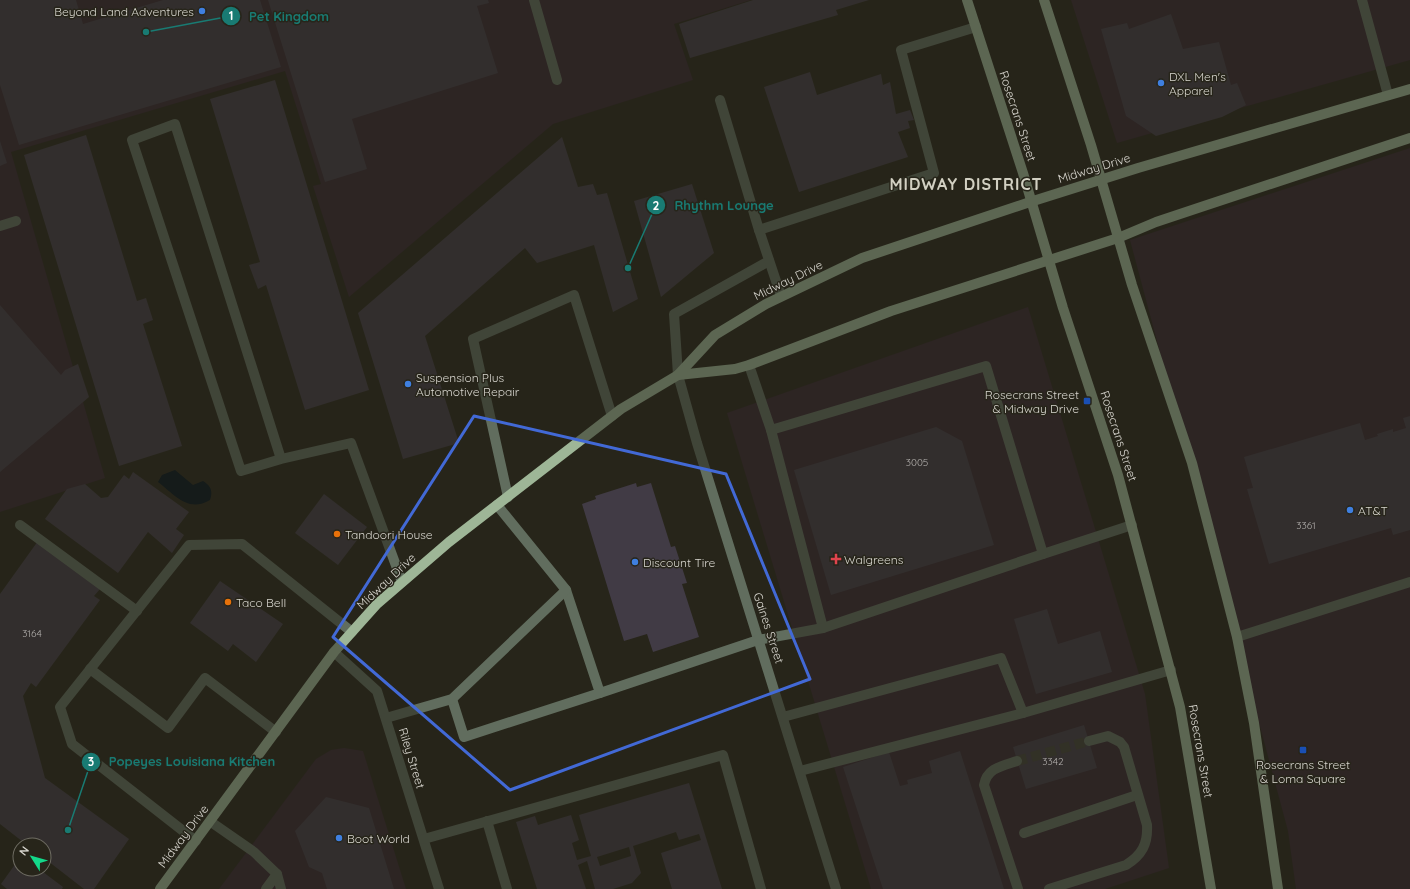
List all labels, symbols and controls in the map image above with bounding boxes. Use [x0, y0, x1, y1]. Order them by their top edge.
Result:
place label: Beyond Land Adventures [54, 4, 194, 19]
callout: Pet Kingdom [221, 4, 337, 29]
marker: Beyond Land Adventures [197, 6, 207, 16]
text: 1 [229, 8, 233, 23]
text: Pet Kingdom [249, 8, 329, 24]
street label: Rosecrans Street [996, 69, 1040, 163]
place label: DXL Men's Apparel [1169, 69, 1226, 98]
marker: DXL Men's Apparel [1156, 78, 1166, 88]
street label: Midway Drive [1056, 150, 1132, 186]
district label: MIDWAY DISTRICT [889, 174, 1043, 194]
callout: Rhythm Lounge [646, 193, 782, 218]
text: Rhythm Lounge [674, 197, 774, 213]
text: 2 [653, 198, 660, 213]
street label: Midway Drive [751, 257, 825, 303]
place label: Suspension Plus Automotive Repair [416, 370, 520, 399]
marker: Suspension Plus Automotive Repair [403, 379, 413, 389]
place label: Rosecrans Street & Midway Drive [985, 387, 1079, 416]
street label: Rosecrans Street [1097, 389, 1141, 483]
marker: Rosecrans Street & Midway Drive [1082, 396, 1092, 406]
house number: 3005 [906, 456, 928, 469]
place label: AT&T [1358, 503, 1388, 518]
marker: AT&T [1345, 505, 1355, 515]
house number: 3361 [1296, 519, 1316, 532]
place label: Tandoori House [345, 527, 433, 542]
marker: Tandoori House [332, 529, 342, 539]
street label: Midway Drive [353, 550, 419, 612]
place label: Walgreens [844, 552, 904, 567]
marker: Walgreens [831, 554, 841, 564]
place label: Discount Tire [643, 555, 716, 570]
marker: Discount Tire [630, 557, 640, 567]
street label: Gaines Street [750, 591, 788, 665]
place label: Taco Bell [236, 595, 286, 610]
marker: Taco Bell [223, 597, 233, 607]
house number: 3164 [22, 627, 42, 640]
street label: Rosecrans Street [1185, 703, 1217, 799]
street label: Riley Street [396, 726, 428, 790]
marker: Rosecrans Street & Loma Square [1298, 745, 1308, 755]
callout: Popeyes Louisiana Kitchen [81, 749, 283, 774]
text: Popeyes Louisiana Kitchen [109, 753, 275, 769]
text: 3 [88, 754, 94, 769]
house number: 3342 [1042, 755, 1064, 768]
place label: Rosecrans Street & Loma Square [1256, 757, 1350, 786]
street label: Midway Drive [154, 801, 212, 870]
place label: Boot World [347, 831, 410, 846]
marker: Boot World [334, 833, 344, 843]
north arrow [12, 837, 52, 877]
text: N [16, 844, 32, 858]

